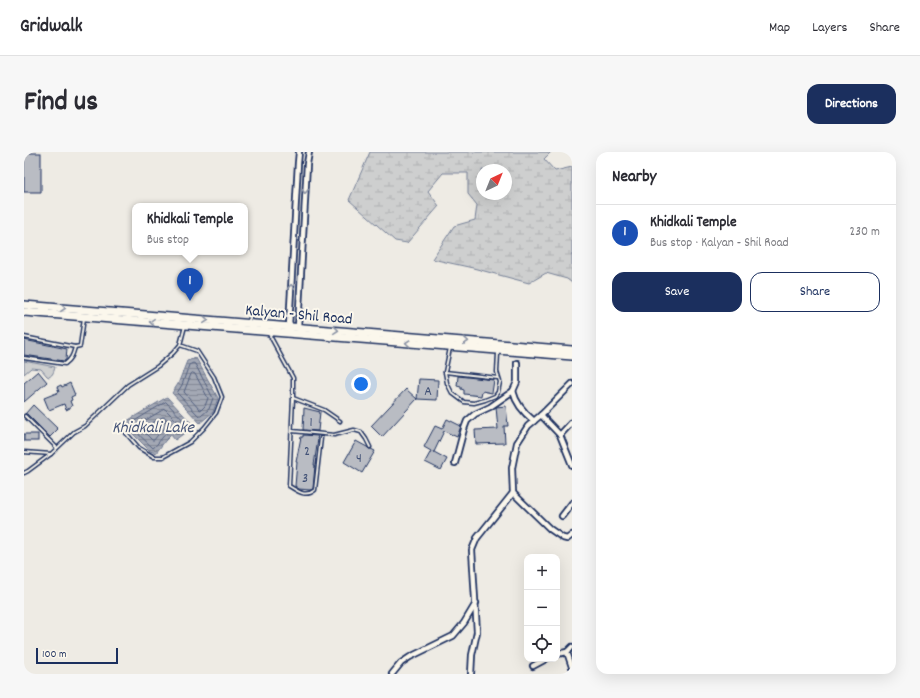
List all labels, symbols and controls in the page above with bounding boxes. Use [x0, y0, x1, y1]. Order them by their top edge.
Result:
text: Gridwalk [20, 14, 83, 41]
text: Map [769, 18, 790, 38]
text: Layers [812, 18, 847, 38]
text: Share [869, 18, 900, 38]
text: Find us [24, 84, 98, 124]
button: Directions [807, 84, 896, 124]
north arrow [476, 164, 512, 200]
text: Nearby [612, 166, 656, 190]
one-way arrow [301, 188, 310, 194]
popup [132, 203, 248, 255]
text: Khidkali Temple [147, 209, 233, 231]
text: Khidkali Temple [650, 212, 737, 234]
text: 1 [624, 223, 626, 242]
text: 230 m [850, 223, 880, 242]
text: Bus stop [147, 231, 189, 250]
text: Bus stop · Kalyan - Shil Road [650, 234, 789, 253]
pin: 1 [177, 268, 203, 301]
button: Save [612, 272, 742, 312]
button: Share [750, 272, 880, 312]
one-way arrow [286, 284, 295, 290]
street label: Kalyan - Shil Road [244, 299, 353, 332]
one-way arrow [60, 304, 66, 313]
one-way arrow [203, 315, 209, 324]
one-way arrow [149, 318, 155, 327]
one-way arrow [333, 326, 339, 335]
one-way arrow [463, 336, 469, 345]
one-way arrow [405, 338, 411, 347]
your location [351, 374, 371, 394]
house number: A [424, 382, 432, 402]
house number: 1 [309, 413, 313, 433]
water label: Khidkali Lake [112, 417, 196, 441]
house number: 2 [304, 442, 310, 462]
house number: 4 [356, 449, 362, 469]
house number: 3 [302, 469, 308, 489]
map controls [524, 554, 560, 662]
button: + [524, 554, 560, 590]
button: − [524, 590, 560, 626]
button: locate [524, 626, 560, 662]
scale bar [36, 646, 118, 665]
text: 100 m [42, 647, 66, 663]

